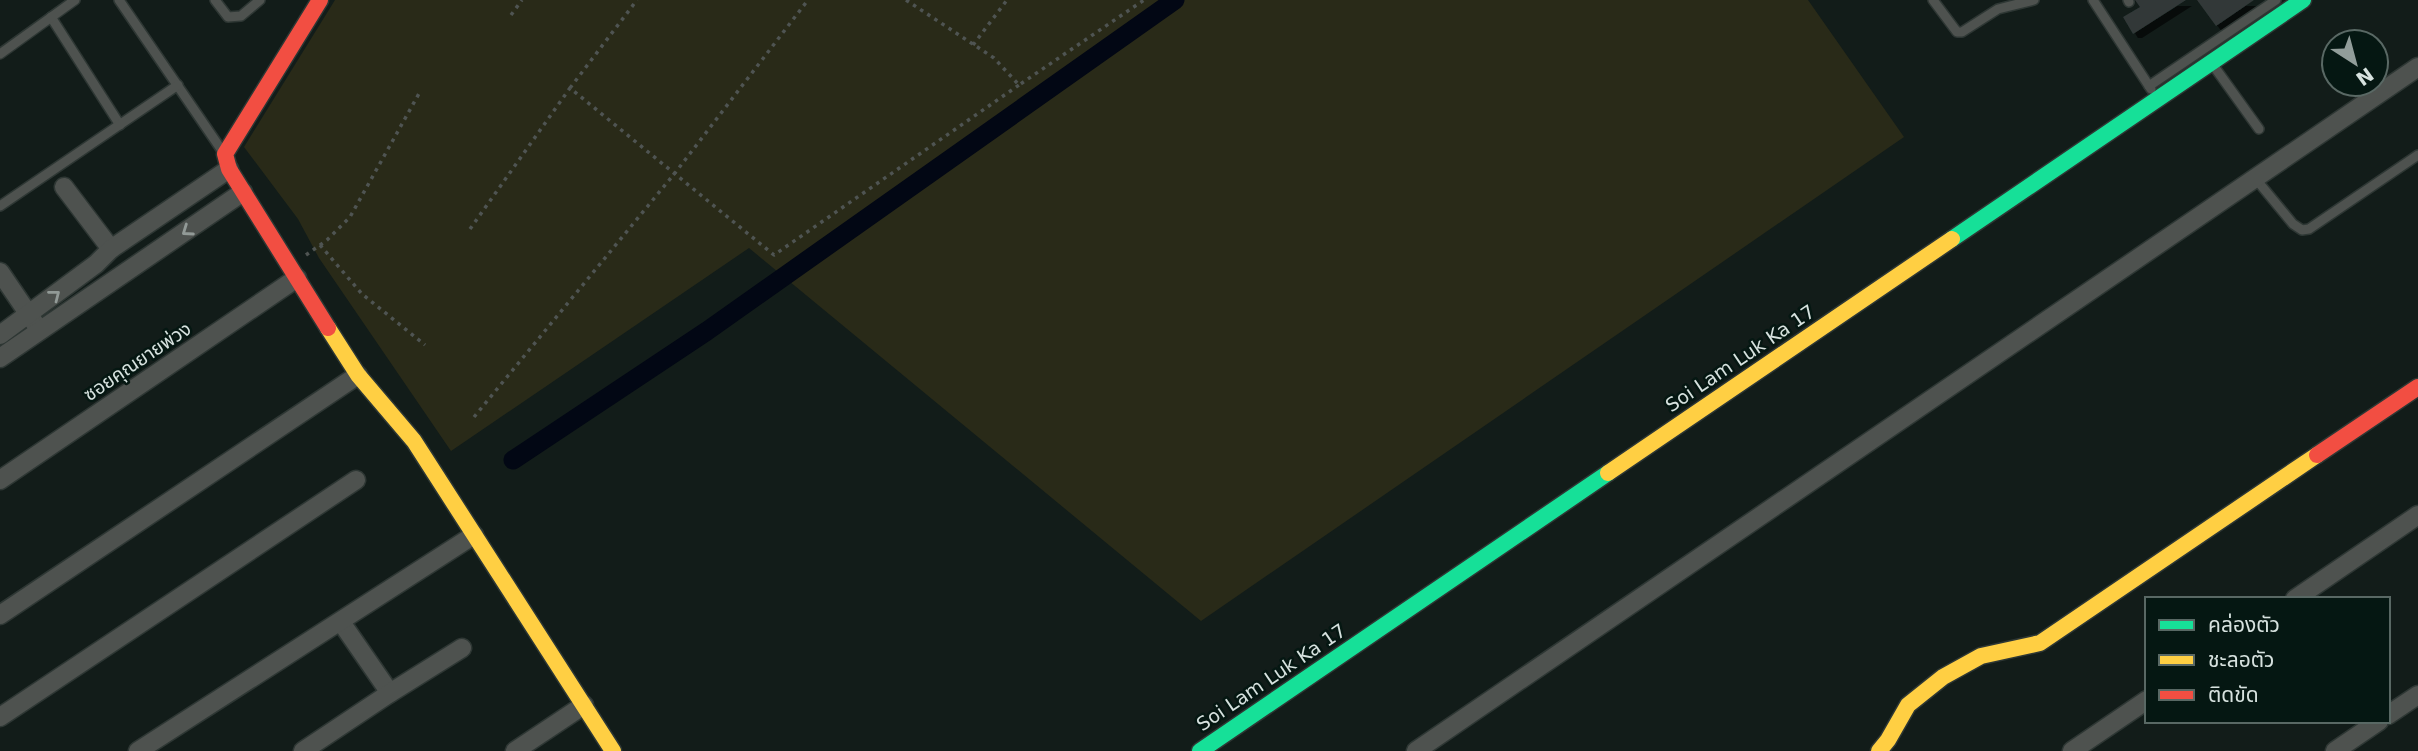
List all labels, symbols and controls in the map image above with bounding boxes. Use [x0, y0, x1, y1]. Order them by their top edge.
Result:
north arrow [2320, 28, 2390, 98]
text: N [2352, 63, 2378, 90]
one-way arrow [182, 223, 195, 235]
one-way arrow [48, 291, 60, 304]
street label: Soi Lam Luk Ka 17 [1661, 300, 1819, 416]
street label: ซอยคุณยายพ่วง [79, 317, 195, 406]
legend [2145, 597, 2390, 723]
text: คล่องตัว [2208, 613, 2280, 637]
street label: Soi Lam Luk Ka 17 [1192, 619, 1350, 735]
text: ชะลอตัว [2208, 648, 2274, 672]
text: ติดขัด [2208, 683, 2259, 707]

